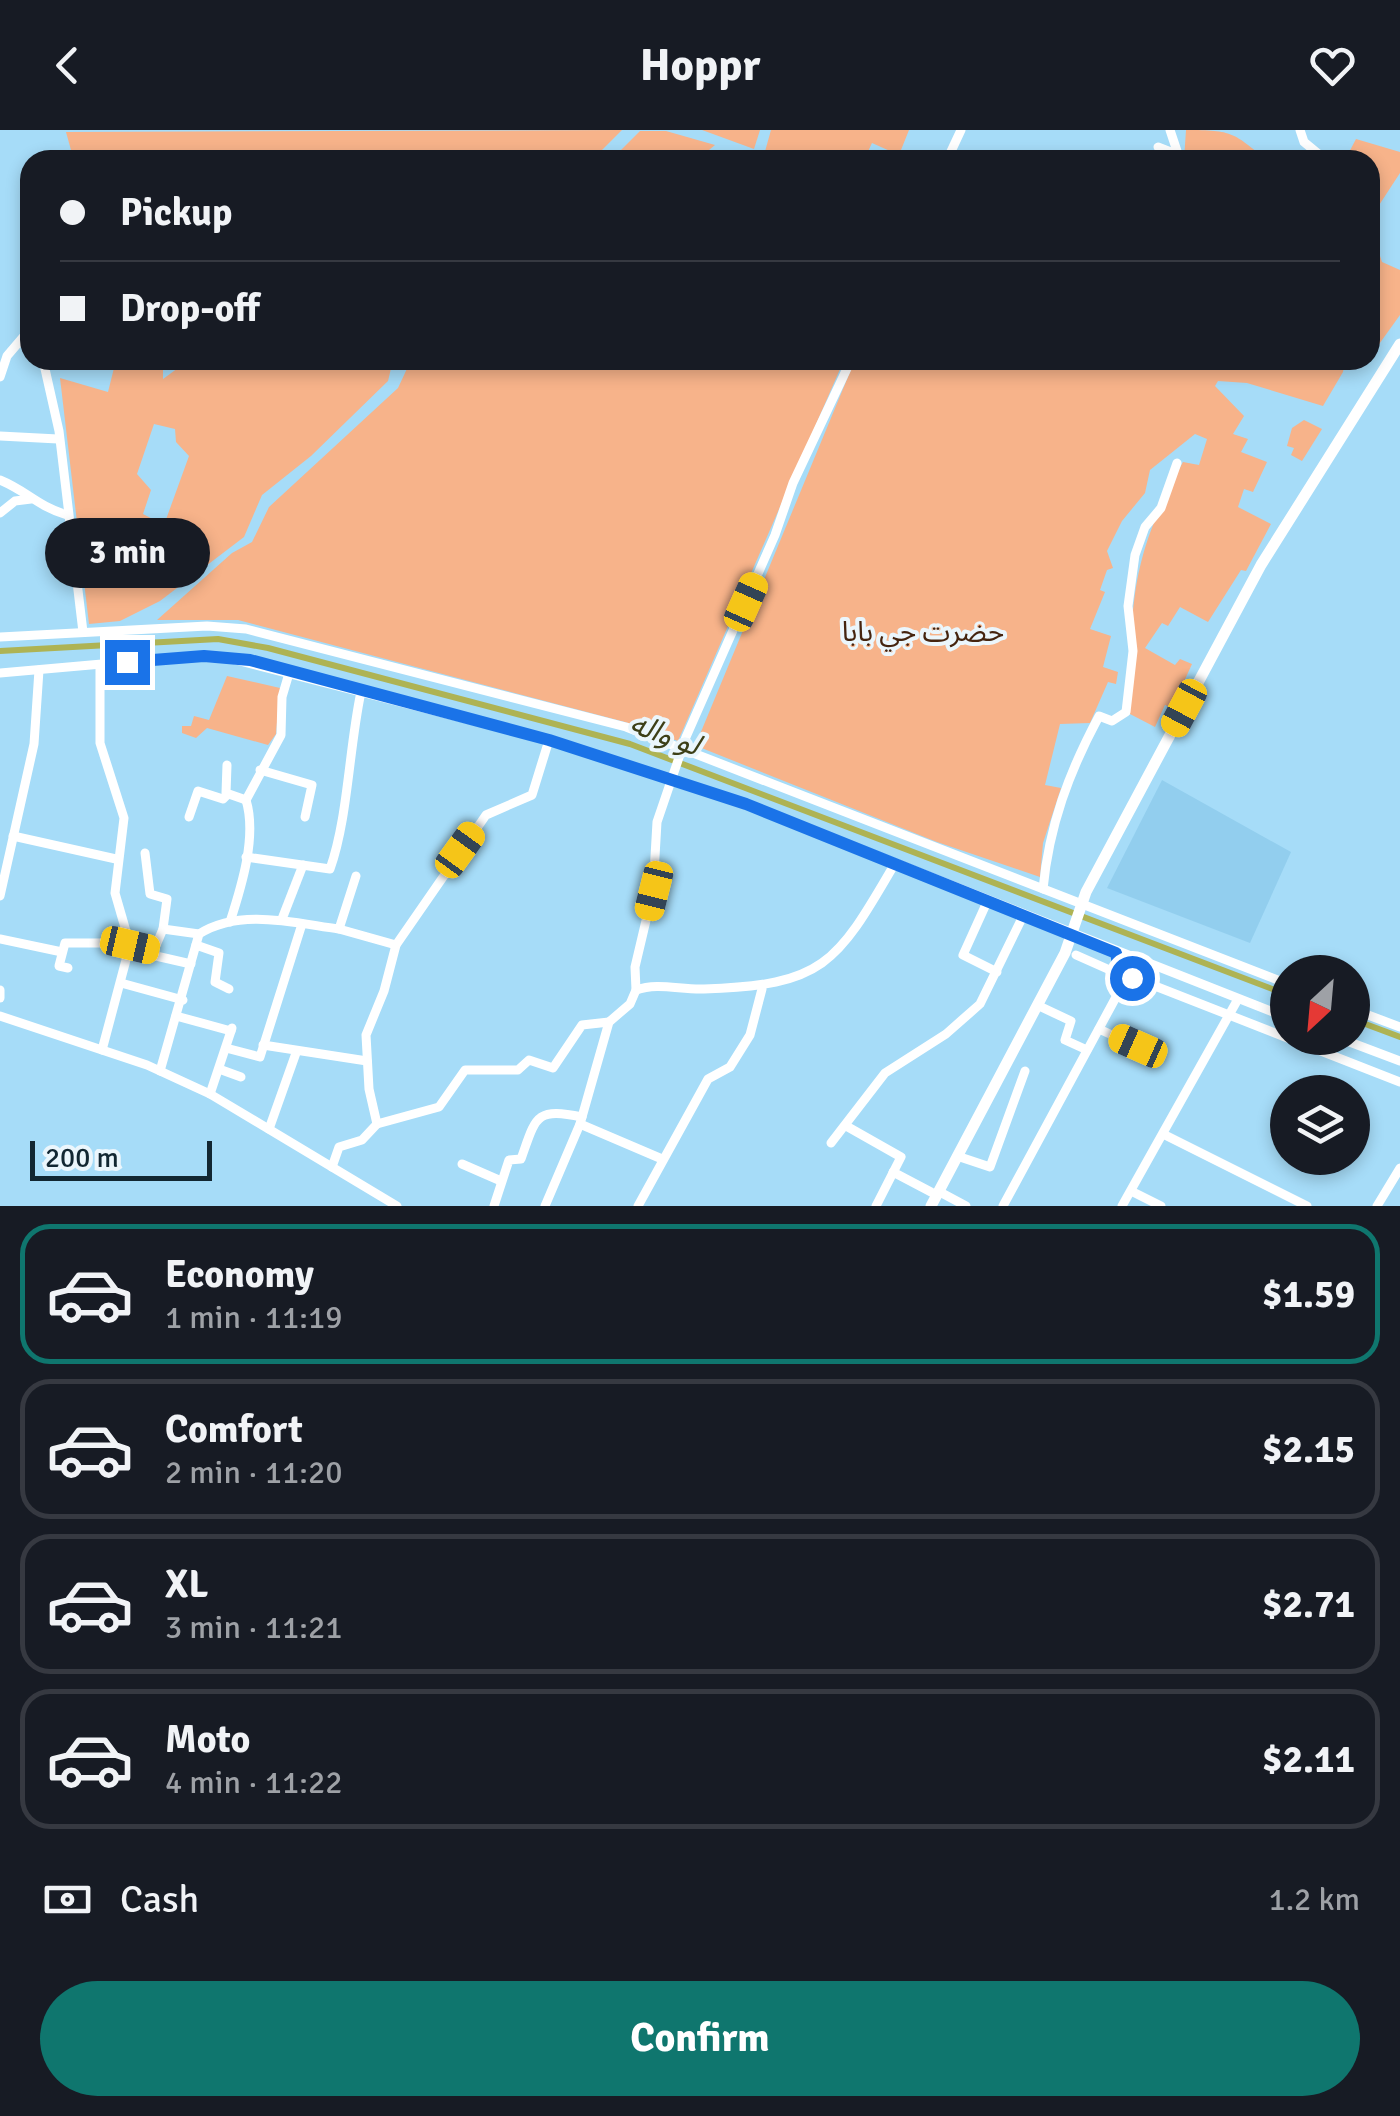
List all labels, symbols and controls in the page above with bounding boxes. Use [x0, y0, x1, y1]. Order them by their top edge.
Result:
icon: back [40, 38, 95, 93]
text: Hoppr [640, 38, 760, 93]
icon: heart [1305, 38, 1360, 93]
text: Pickup [120, 189, 232, 236]
text: Drop-off [120, 285, 260, 332]
callout: 3 min [44, 517, 210, 587]
text: 3 min [89, 533, 166, 572]
car [720, 568, 772, 636]
park label: حضرت جي بابا [842, 615, 1004, 652]
route end [105, 640, 150, 685]
car [1157, 674, 1211, 742]
water label: لو واله [625, 705, 708, 765]
car [430, 817, 490, 883]
car [632, 858, 676, 924]
car [97, 924, 163, 966]
north arrow [1270, 955, 1370, 1055]
map controls [1270, 955, 1370, 1175]
route start [1110, 956, 1155, 1001]
car [1104, 1020, 1172, 1072]
button: layers [1270, 1075, 1370, 1175]
scale bar [30, 1136, 212, 1180]
text: 200 m [45, 1141, 119, 1175]
icon: car [45, 1249, 135, 1339]
text: Economy [165, 1251, 314, 1298]
text: $1.59 [1262, 1271, 1355, 1318]
text: 1 min · 11:19 [165, 1298, 343, 1337]
icon: car [45, 1404, 135, 1494]
text: Comfort [165, 1406, 303, 1453]
text: $2.15 [1262, 1426, 1355, 1473]
text: 2 min · 11:20 [165, 1453, 343, 1492]
icon: car [45, 1559, 135, 1649]
text: XL [165, 1561, 208, 1608]
text: $2.71 [1262, 1581, 1355, 1628]
text: 3 min · 11:21 [165, 1608, 343, 1647]
icon: car [45, 1714, 135, 1804]
text: Moto [165, 1716, 250, 1763]
text: $2.11 [1262, 1736, 1355, 1783]
text: 4 min · 11:22 [165, 1763, 343, 1802]
icon: cash [40, 1872, 95, 1927]
text: Cash [120, 1876, 199, 1923]
text: 1.2 km [1268, 1880, 1360, 1919]
button: Confirm [40, 1981, 1360, 2096]

